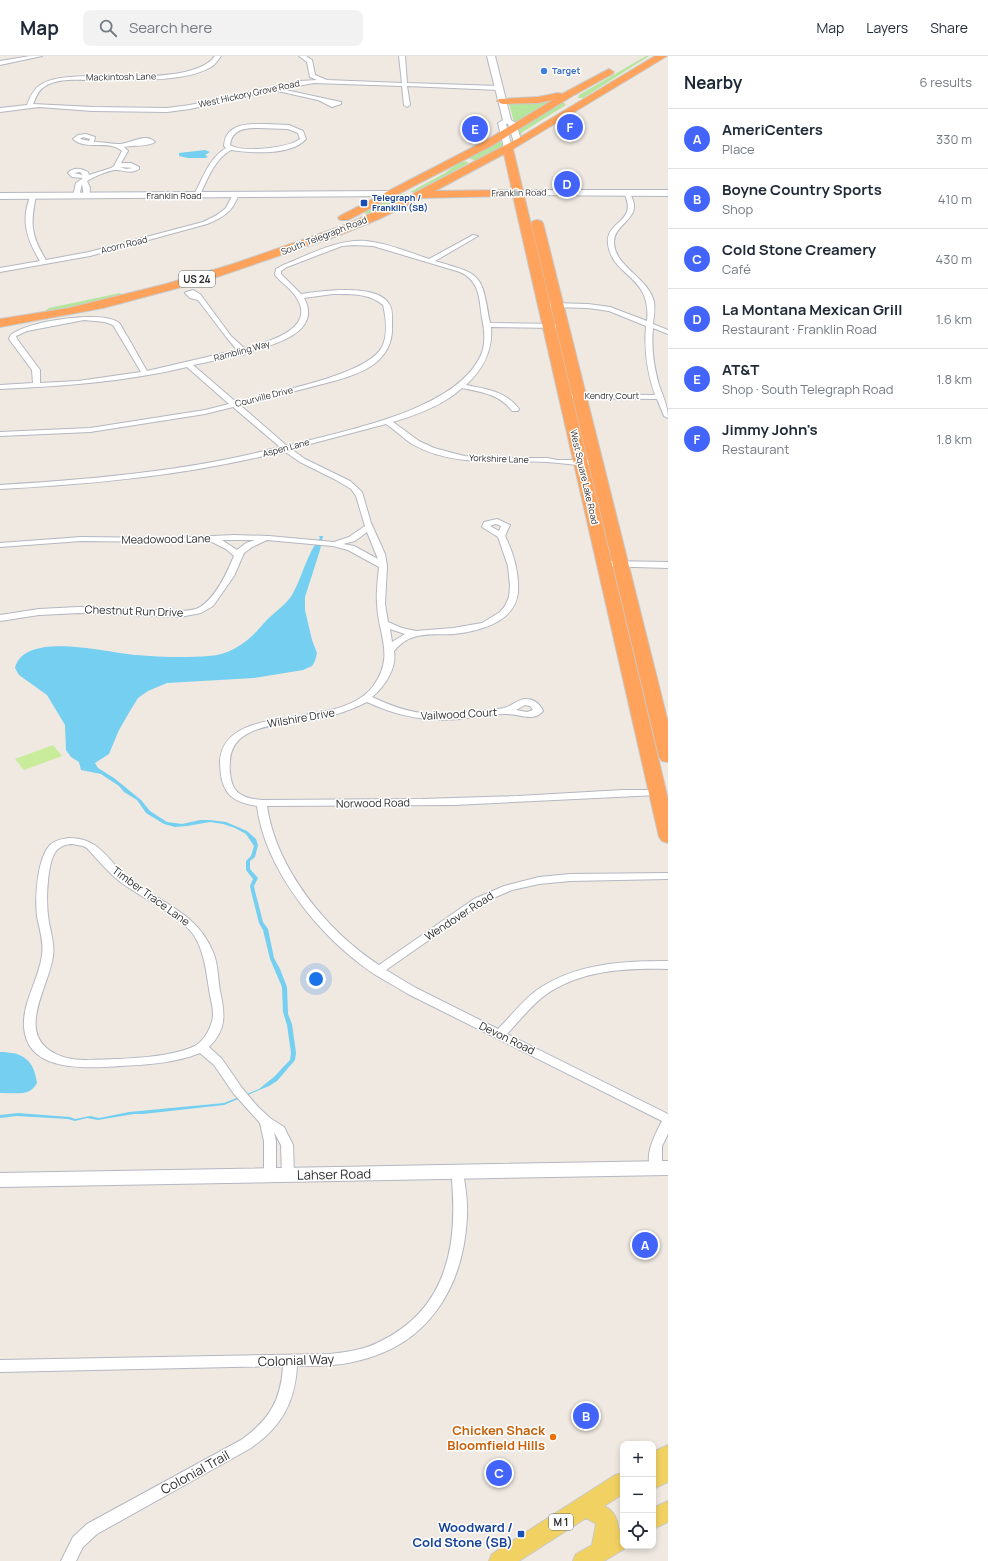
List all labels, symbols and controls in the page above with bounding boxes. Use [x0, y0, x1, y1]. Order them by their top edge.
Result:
search box [83, 10, 363, 46]
text: Map [20, 15, 59, 41]
icon: search [97, 17, 119, 39]
text: Search here [129, 17, 212, 38]
text: Map [816, 18, 844, 37]
text: Layers [866, 18, 908, 37]
text: Share [930, 18, 968, 37]
place label: Target [552, 64, 580, 77]
marker: Target [539, 66, 549, 76]
street label: Mackintosh Lane [86, 69, 156, 84]
text: Nearby [684, 71, 742, 94]
text: 6 results [920, 73, 972, 91]
street label: West Hickory Grove Road [197, 76, 301, 111]
pin: F [557, 112, 583, 142]
pin: E [462, 114, 488, 144]
text: AmeriCenters [722, 119, 823, 140]
text: A [693, 130, 701, 148]
text: 330 m [936, 130, 972, 148]
text: Place [722, 140, 755, 158]
pin: D [554, 169, 580, 199]
text: Boyne Country Sports [722, 179, 882, 200]
street label: Franklin Road [491, 186, 547, 199]
street label: Franklin Road [146, 189, 202, 202]
text: B [693, 190, 701, 208]
text: 410 m [938, 190, 972, 208]
place label: Telegraph / Franklin (SB) [372, 191, 428, 214]
marker: Telegraph / Franklin (SB) [359, 198, 369, 208]
text: Shop [722, 200, 753, 218]
street label: South Telegraph Road [279, 213, 369, 258]
street label: Acorn Road [99, 232, 149, 257]
text: Cold Stone Creamery [722, 239, 876, 260]
text: C [692, 250, 702, 268]
text: 430 m [936, 250, 972, 268]
text: Café [722, 260, 751, 278]
road number: US 24 [179, 271, 215, 287]
text: La Montana Mexican Grill [722, 299, 902, 320]
text: D [692, 310, 702, 328]
text: 1.6 km [936, 310, 972, 328]
text: Restaurant · Franklin Road [722, 320, 877, 338]
street label: Rambling Way [212, 337, 272, 364]
text: AT&T [722, 359, 759, 380]
text: E [693, 370, 701, 388]
text: 1.8 km [937, 370, 972, 388]
text: Shop · South Telegraph Road [722, 380, 893, 398]
street label: Courville Drive [234, 383, 294, 410]
street label: Kendry Court [585, 389, 640, 402]
text: Jimmy John's [722, 419, 818, 440]
street label: West Square Lake Road [567, 428, 602, 526]
text: F [694, 430, 700, 448]
text: 1.8 km [937, 430, 972, 448]
street label: Aspen Lane [261, 435, 311, 460]
text: Restaurant [722, 440, 789, 458]
street label: Yorkshire Lane [469, 451, 529, 466]
street label: Meadowood Lane [121, 530, 211, 547]
street label: Chestnut Run Drive [84, 601, 184, 620]
street label: Wilshire Drive [266, 704, 336, 731]
street label: Vailwood Court [420, 704, 498, 723]
street label: Norwood Road [336, 794, 410, 811]
street label: Timber Trace Lane [109, 862, 194, 929]
street label: Wendover Road [421, 888, 496, 943]
your location [306, 969, 326, 989]
street label: Devon Road [477, 1018, 538, 1058]
street label: Lahser Road [297, 1164, 371, 1184]
pin: A [632, 1230, 658, 1260]
street label: Colonial Way [257, 1350, 335, 1370]
pin: B [573, 1401, 599, 1431]
place label: Chicken Shack Bloomfield Hills [447, 1421, 546, 1454]
marker: Chicken Shack Bloomfield Hills [548, 1432, 558, 1442]
map controls [620, 1441, 656, 1549]
button: + [620, 1441, 656, 1477]
street label: Colonial Trail [157, 1446, 233, 1498]
pin: C [486, 1458, 512, 1488]
button: − [620, 1477, 656, 1513]
button: locate [620, 1513, 656, 1549]
road number: M 1 [549, 1514, 573, 1530]
place label: Woodward / Cold Stone (SB) [412, 1518, 513, 1551]
marker: Woodward / Cold Stone (SB) [516, 1529, 526, 1539]

